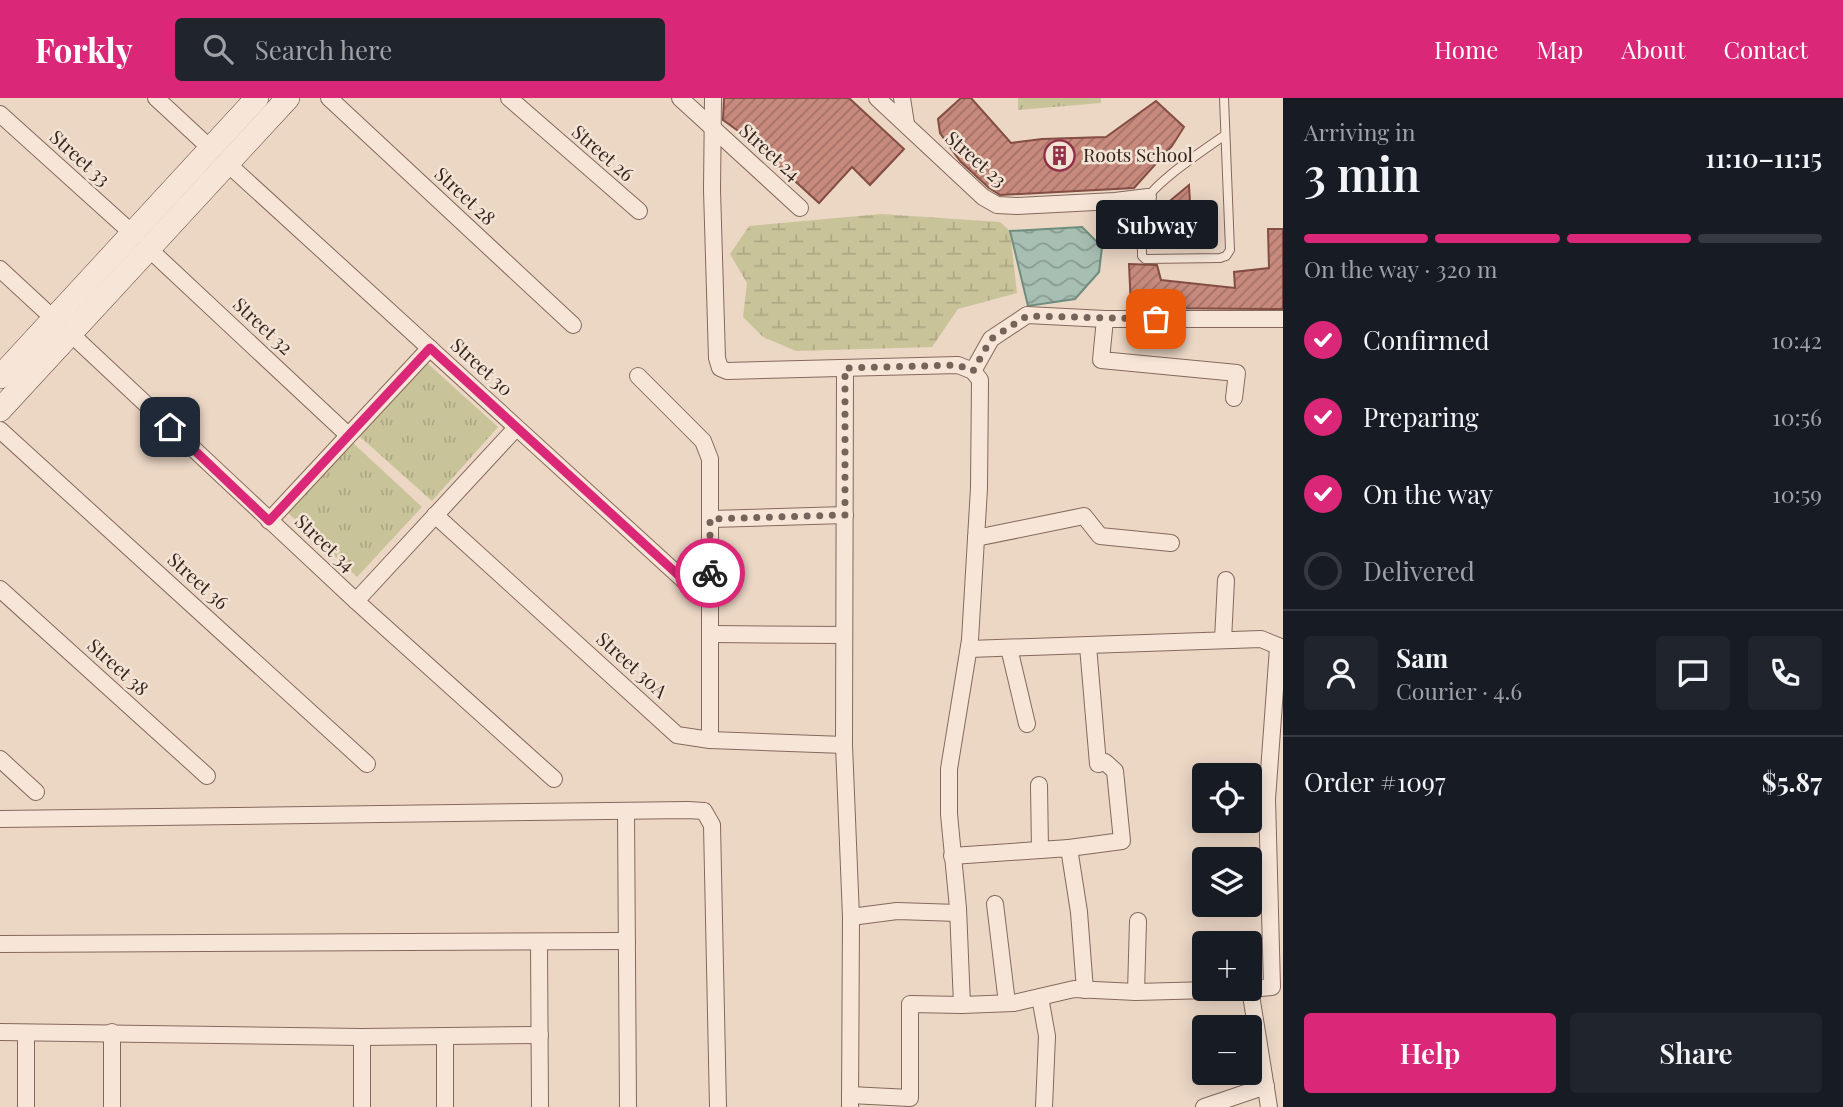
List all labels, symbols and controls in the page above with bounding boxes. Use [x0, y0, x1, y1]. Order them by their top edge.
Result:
search box [175, 18, 665, 81]
text: Forkly [35, 27, 133, 71]
icon: search [199, 30, 237, 68]
text: Search here [255, 32, 392, 67]
text: Home [1434, 33, 1498, 65]
text: Map [1536, 33, 1583, 65]
text: About [1621, 33, 1685, 65]
text: Contact [1723, 33, 1808, 65]
text: Arriving in [1304, 116, 1416, 147]
street label: Street 24 [735, 117, 807, 186]
street label: Street 26 [567, 118, 640, 187]
street label: Street 33 [45, 123, 116, 191]
street label: Street 23 [941, 124, 1013, 192]
building icon: Roots School [1043, 138, 1077, 172]
text: 11:10–11:15 [1705, 140, 1822, 175]
place label: Roots School [1083, 141, 1193, 167]
text: 3 min [1304, 142, 1420, 204]
street label: Street 28 [430, 160, 502, 230]
callout: Subway [1095, 200, 1217, 249]
text: Subway [1116, 209, 1198, 240]
text: On the way · 320 m [1304, 253, 1497, 284]
pin [1126, 289, 1186, 349]
street label: Street 32 [228, 291, 299, 360]
icon: bag [1137, 300, 1175, 338]
icon: check [1304, 321, 1342, 359]
text: Confirmed [1363, 322, 1490, 357]
text: 10:42 [1771, 324, 1822, 355]
street label: Street 30 [446, 331, 519, 401]
pin [140, 397, 200, 457]
icon: check [1304, 398, 1342, 436]
text: Preparing [1363, 399, 1479, 434]
text: 10:56 [1772, 401, 1822, 432]
icon: home [151, 408, 189, 446]
icon: check [1304, 475, 1342, 513]
text: On the way [1363, 476, 1493, 511]
text: 10:59 [1772, 478, 1822, 509]
street label: Street 34 [290, 508, 361, 577]
courier [675, 538, 745, 608]
street label: Street 36 [163, 546, 235, 615]
text: Delivered [1363, 553, 1475, 588]
icon: bike [691, 554, 729, 592]
street label: Street 30A [592, 625, 675, 704]
street label: Street 38 [83, 632, 155, 701]
button: person [1304, 636, 1378, 710]
button: chat [1656, 636, 1730, 710]
button: phone [1748, 636, 1822, 710]
text: Sam [1396, 640, 1448, 675]
text: Courier · 4.6 [1396, 675, 1522, 706]
map controls [1192, 763, 1262, 1085]
button: locate [1192, 763, 1262, 833]
text: Order #1097 [1304, 764, 1446, 799]
text: $5.87 [1762, 764, 1822, 799]
button: layers [1192, 847, 1262, 917]
button: + [1192, 931, 1262, 1001]
button: Help [1304, 1013, 1556, 1093]
button: Share [1570, 1013, 1822, 1093]
button: − [1192, 1015, 1262, 1085]

